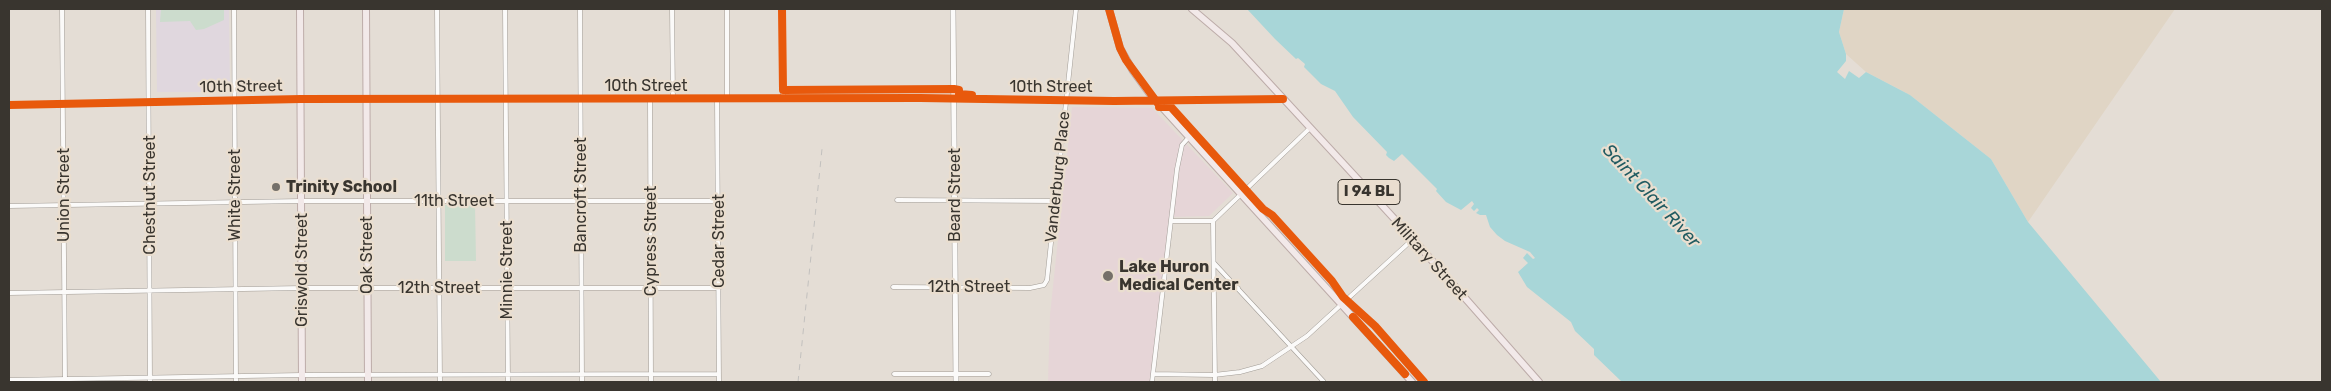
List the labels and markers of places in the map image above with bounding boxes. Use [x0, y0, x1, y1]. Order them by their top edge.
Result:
place label: Trinity School [286, 177, 397, 197]
marker: Trinity School [270, 181, 282, 193]
place label: Lake Huron Medical Center [1119, 257, 1238, 295]
marker: Lake Huron Medical Center [1101, 269, 1115, 283]

